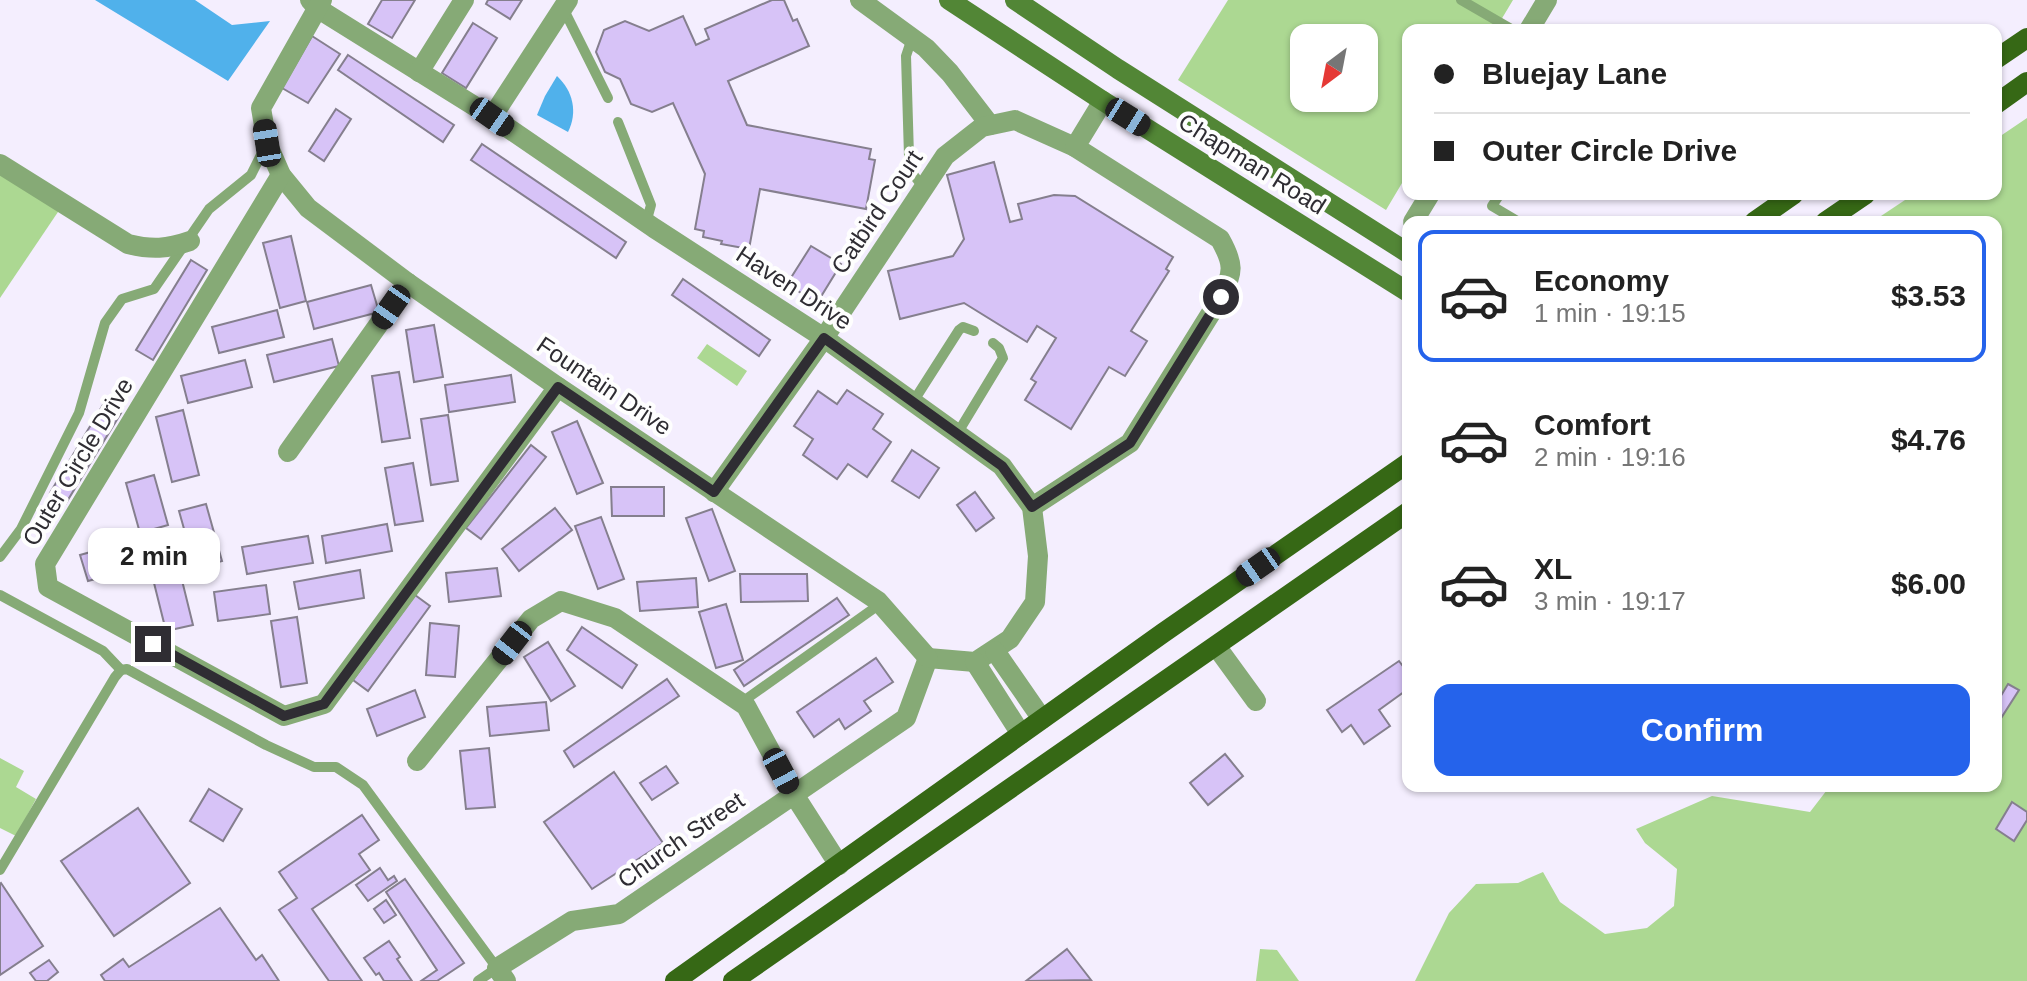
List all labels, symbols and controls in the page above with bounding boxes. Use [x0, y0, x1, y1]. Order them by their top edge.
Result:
north arrow [1290, 24, 1378, 112]
map controls [1290, 24, 1378, 112]
text: Bluejay Lane [1482, 57, 1667, 90]
car [465, 93, 519, 141]
car [1101, 94, 1155, 140]
street label: Chapman Road [1174, 108, 1331, 220]
car [251, 117, 283, 169]
text: Outer Circle Drive [1482, 134, 1737, 167]
street label: Catbird Court [825, 145, 928, 278]
street label: Haven Drive [732, 240, 857, 335]
icon: car [1438, 260, 1510, 332]
text: Economy [1534, 264, 1669, 297]
route start [1203, 279, 1239, 315]
text: $3.53 [1891, 279, 1966, 312]
car [367, 280, 415, 334]
text: 1 min · 19:15 [1534, 298, 1686, 328]
street label: Fountain Drive [532, 331, 677, 440]
street label: Outer Circle Drive [17, 373, 138, 550]
icon: car [1438, 404, 1510, 476]
text: Comfort [1534, 408, 1651, 441]
text: $4.76 [1891, 423, 1966, 456]
text: 2 min · 19:16 [1534, 442, 1686, 472]
callout: 2 min [87, 528, 219, 584]
text: 2 min [120, 541, 188, 571]
car [1231, 543, 1285, 591]
icon: car [1438, 548, 1510, 620]
text: XL [1534, 552, 1572, 585]
text: $6.00 [1891, 567, 1966, 600]
text: 3 min · 19:17 [1534, 586, 1686, 616]
car [488, 617, 536, 669]
route end [135, 626, 171, 662]
button: Confirm [1434, 684, 1970, 776]
car [759, 744, 803, 798]
street label: Church Street [612, 786, 749, 893]

